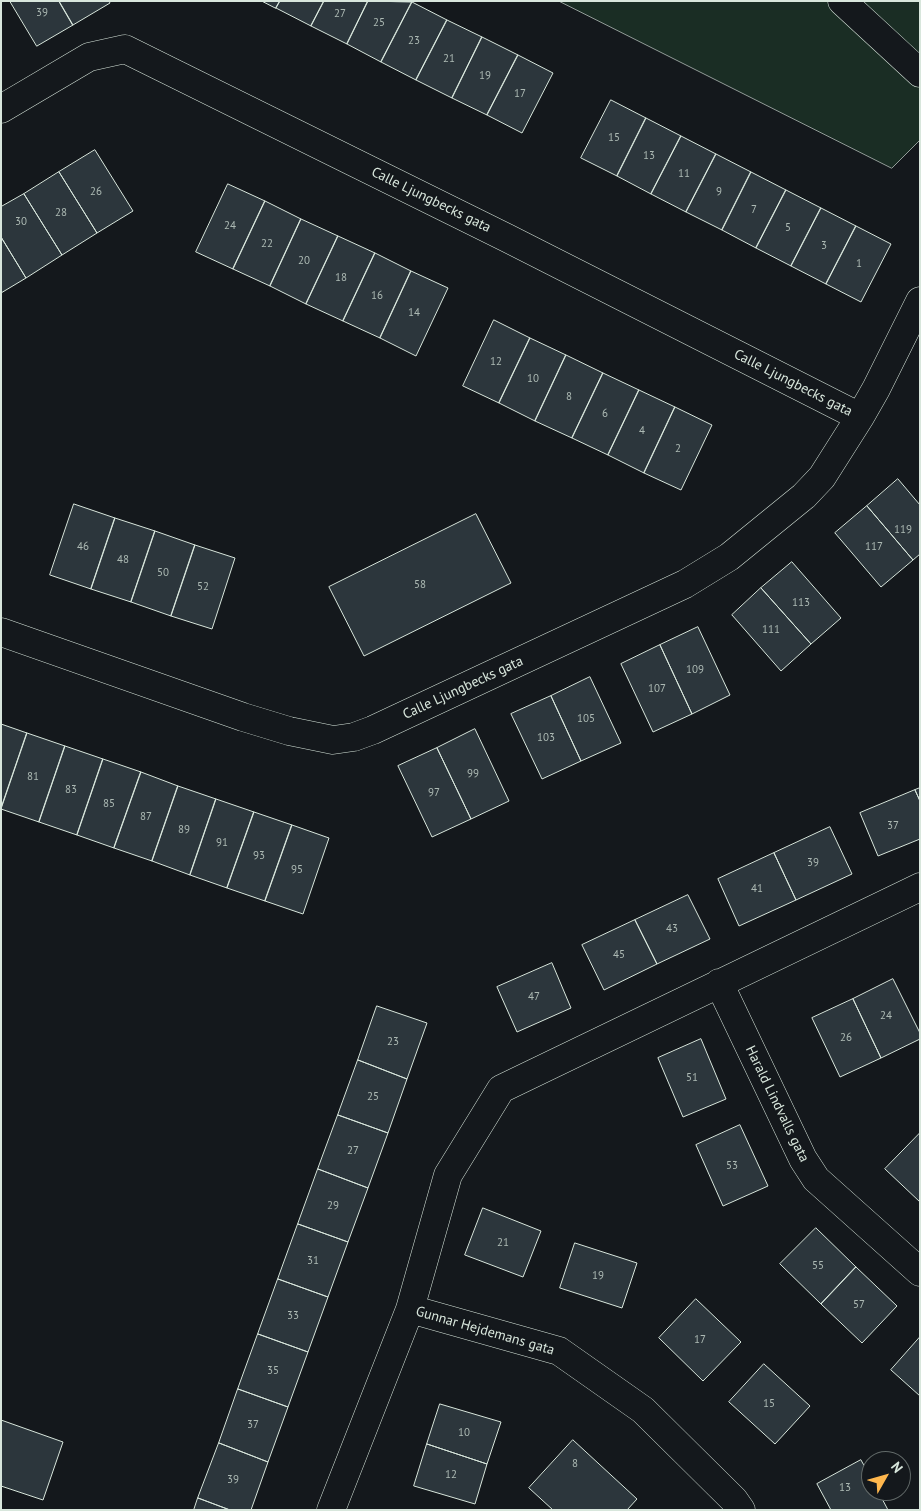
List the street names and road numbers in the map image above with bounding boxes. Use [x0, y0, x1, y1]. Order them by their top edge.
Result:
street label: Calle Ljungbecks gata [369, 164, 493, 236]
street label: Calle Ljungbecks gata [731, 346, 855, 420]
street label: Calle Ljungbecks gata [400, 653, 526, 723]
street label: Harald Lindvalls gata [742, 1043, 812, 1165]
street label: Gunnar Hejdemans gata [414, 1303, 556, 1359]

